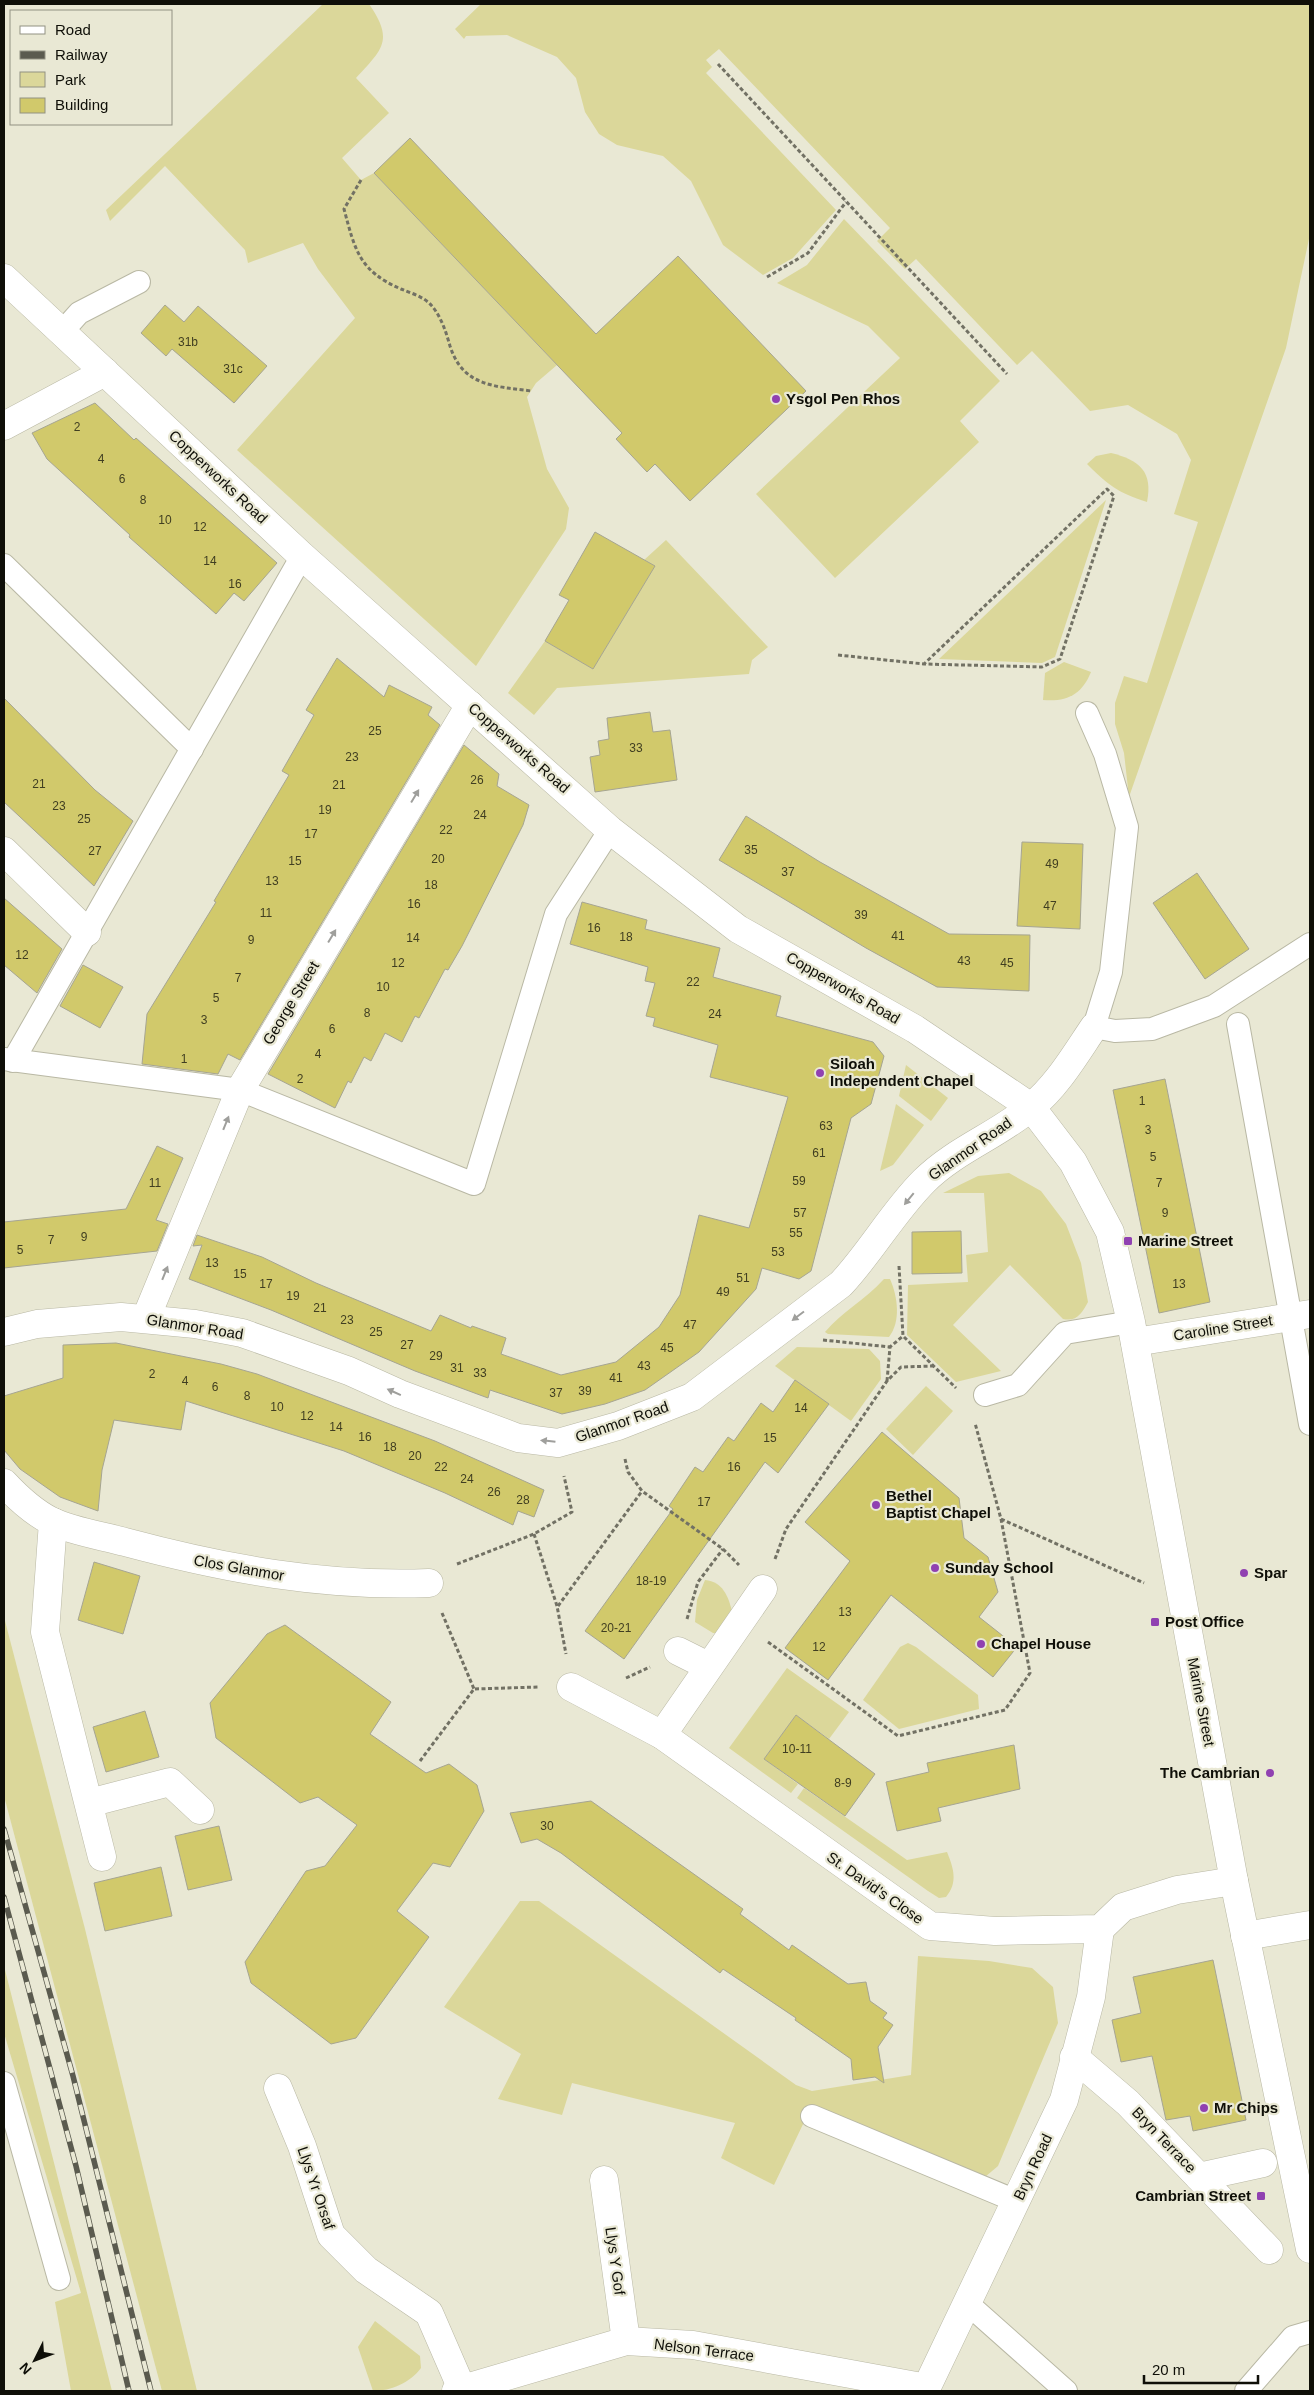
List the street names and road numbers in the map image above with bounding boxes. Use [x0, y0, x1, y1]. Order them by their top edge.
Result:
street label: Copperworks Road [166, 427, 271, 527]
street label: Copperworks Road [465, 699, 573, 796]
street label: Copperworks Road [783, 948, 903, 1027]
street label: George Street [259, 957, 323, 1048]
street label: Glanmor Road [925, 1114, 1015, 1184]
street label: Glanmor Road [146, 1310, 245, 1343]
street label: Caroline Street [1172, 1311, 1274, 1344]
street label: Glanmor Road [573, 1398, 671, 1445]
street label: Clos Glanmor [192, 1551, 286, 1584]
street label: Marine Street [1185, 1656, 1219, 1749]
street label: St. David's Close [824, 1848, 927, 1927]
street label: Bryn Terrace [1129, 2103, 1200, 2176]
street label: Bryn Road [1010, 2131, 1055, 2202]
street label: Llys Yr Orsaf [294, 2144, 339, 2232]
street label: Llys Y Gof [602, 2226, 629, 2297]
street label: Nelson Terrace [653, 2335, 755, 2364]

